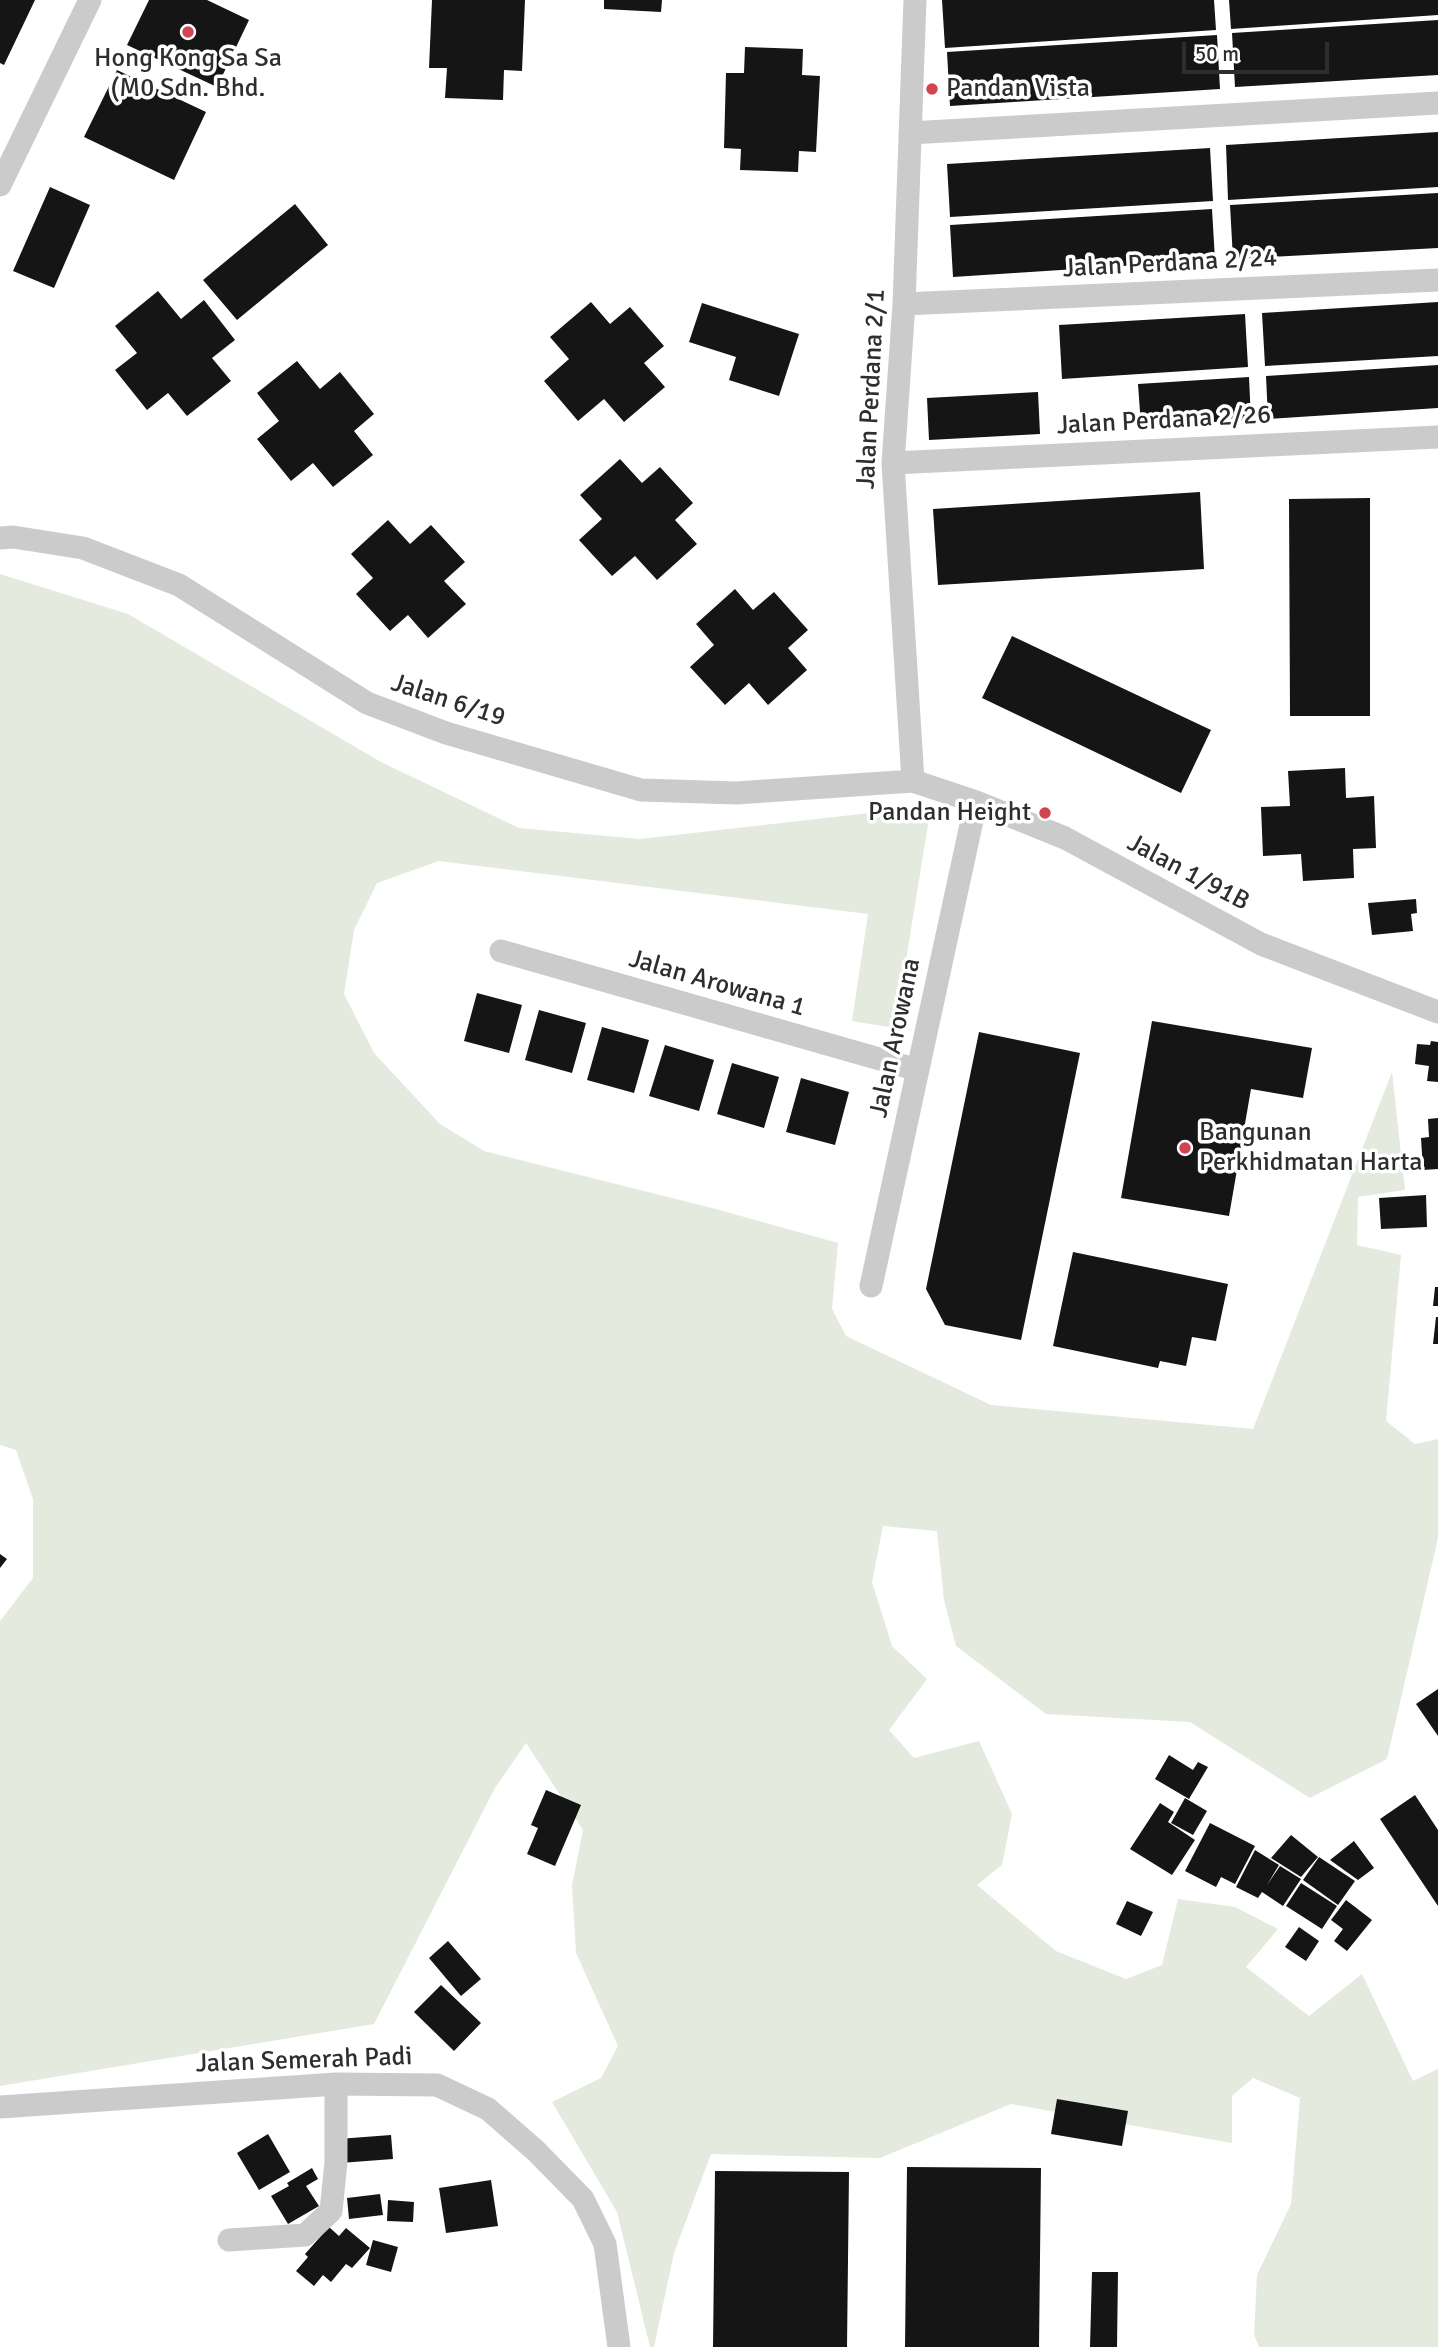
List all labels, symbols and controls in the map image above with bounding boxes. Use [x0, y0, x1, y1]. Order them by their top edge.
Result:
marker: Hong Kong Sa Sa (M0 Sdn. Bhd. [180, 24, 196, 40]
scale bar [1186, 28, 1333, 72]
text: 50 m [1195, 41, 1239, 67]
place label: Hong Kong Sa Sa (M0 Sdn. Bhd. [94, 43, 282, 104]
place label: Pandan Vista [946, 73, 1090, 105]
marker: Pandan Vista [924, 81, 940, 97]
street label: Jalan Perdana 2/24 [1062, 243, 1278, 285]
street label: Jalan Perdana 2/1 [851, 288, 893, 490]
street label: Jalan Perdana 2/26 [1056, 400, 1272, 442]
street label: Jalan 6/19 [387, 668, 509, 734]
place label: Pandan Height [868, 797, 1031, 829]
marker: Pandan Height [1037, 805, 1053, 821]
street label: Jalan 1/91B [1122, 828, 1254, 918]
street label: Jalan Arowana 1 [625, 944, 809, 1024]
street label: Jalan Arowana [864, 955, 928, 1121]
place label: Bangunan Perkhidmatan Harta [1199, 1117, 1423, 1178]
marker: Bangunan Perkhidmatan Harta [1177, 1140, 1193, 1156]
street label: Jalan Semerah Padi [195, 2042, 413, 2080]

